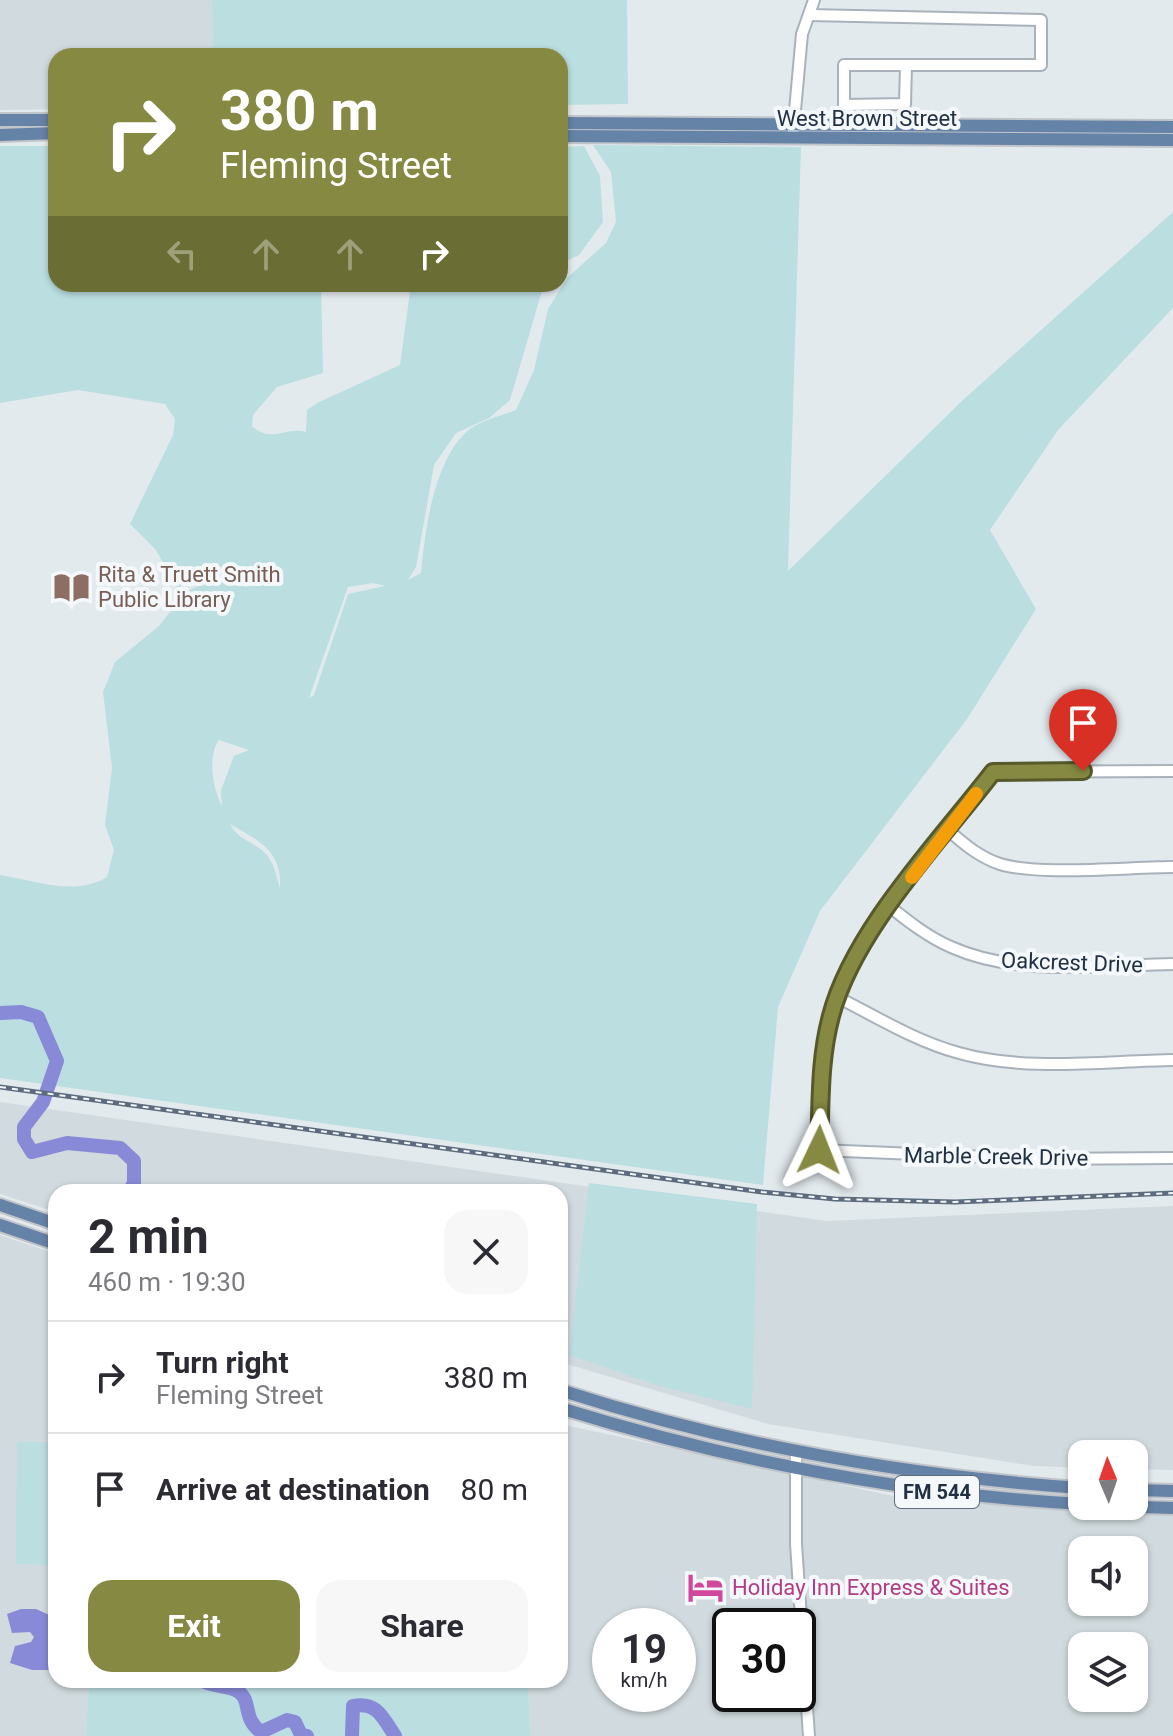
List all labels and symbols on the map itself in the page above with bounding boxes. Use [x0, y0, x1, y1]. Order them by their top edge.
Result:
street label: West Brown Street [777, 106, 957, 131]
place label: Rita & Truett Smith Public Library [98, 562, 281, 612]
library icon: Rita & Truett Smith Public Library [53, 568, 91, 606]
pin [1049, 689, 1117, 771]
street label: Oakcrest Drive [1001, 948, 1143, 977]
position arrow [777, 1108, 861, 1192]
street label: Marble Creek Drive [904, 1142, 1088, 1171]
north arrow [1068, 1440, 1148, 1520]
road number: FM 544 [895, 1476, 979, 1508]
hotel icon: Holiday Inn Express & Suites [687, 1568, 725, 1606]
place label: Holiday Inn Express & Suites [732, 1575, 1010, 1600]
speed limit sign: 30 [712, 1608, 816, 1712]

